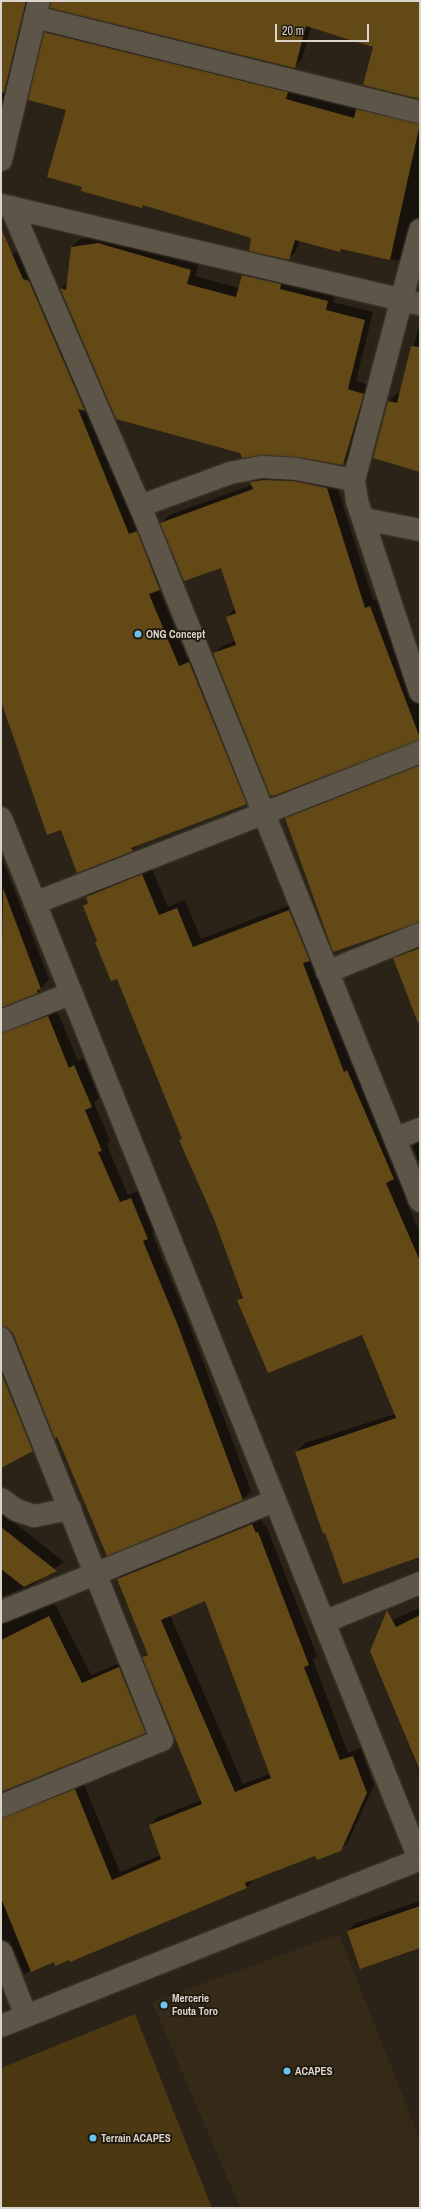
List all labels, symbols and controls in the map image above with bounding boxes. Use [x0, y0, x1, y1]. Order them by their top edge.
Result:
scale bar [277, 16, 371, 42]
text: 20 m [282, 23, 304, 39]
place label: ONG Concept [146, 627, 205, 641]
marker: ONG Concept [133, 629, 143, 639]
place label: Mercerie Fouta Toro [172, 1992, 218, 2018]
marker: Mercerie Fouta Toro [159, 2000, 169, 2010]
place label: ACAPES [295, 2064, 333, 2078]
marker: ACAPES [282, 2066, 292, 2076]
place label: Terrain ACAPES [101, 2131, 171, 2145]
marker: Terrain ACAPES [88, 2133, 98, 2143]

